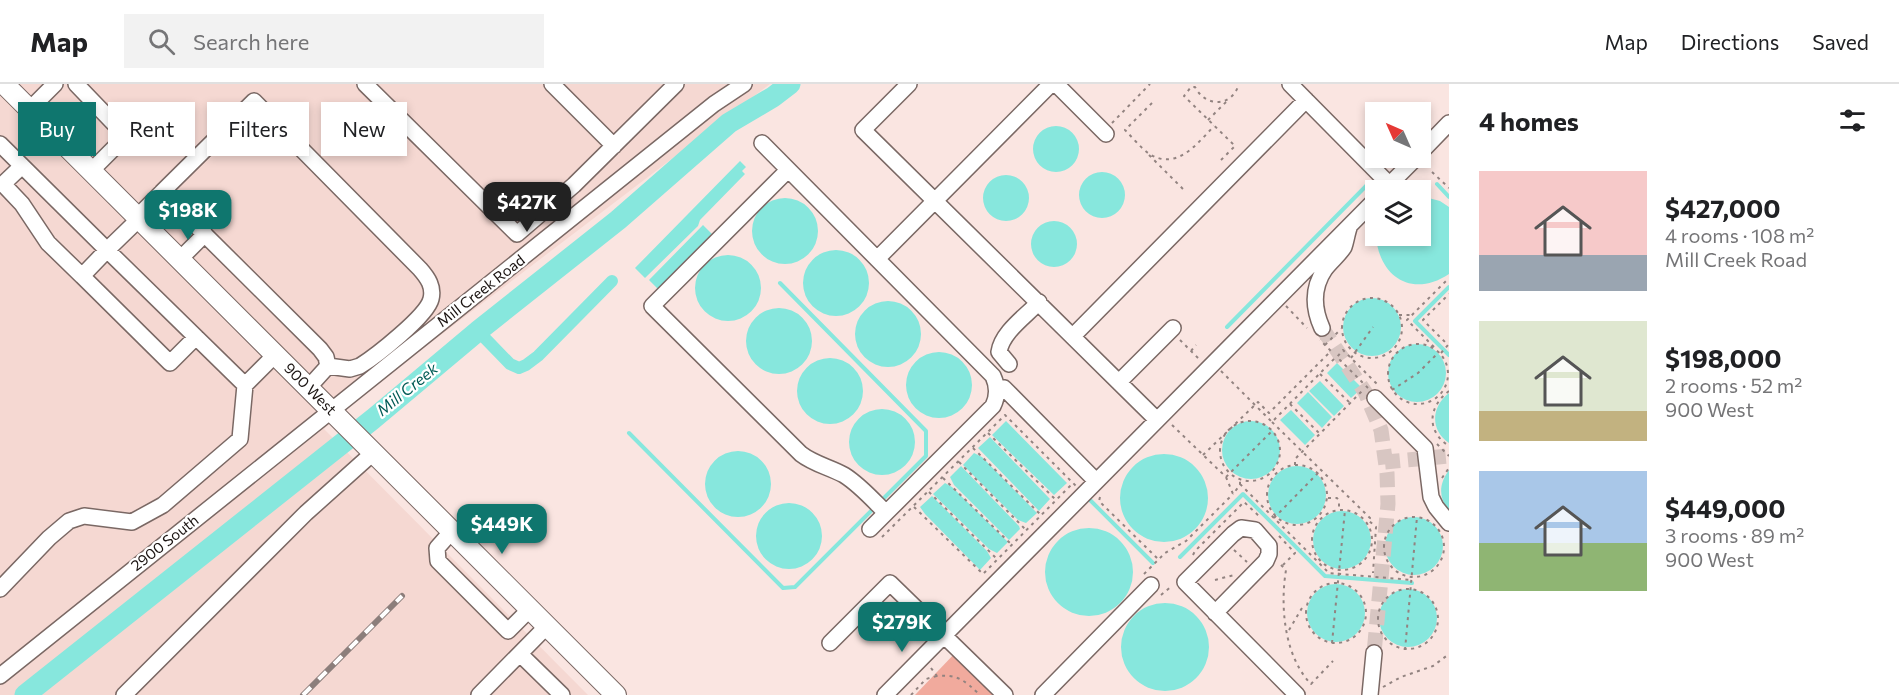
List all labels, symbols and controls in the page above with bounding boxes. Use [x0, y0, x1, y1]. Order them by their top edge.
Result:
search box [124, 14, 544, 68]
text: Map [30, 24, 88, 58]
icon: search [145, 25, 178, 58]
text: Search here [193, 28, 309, 55]
text: Map [1605, 29, 1648, 54]
text: Directions [1681, 29, 1779, 54]
text: Saved [1812, 29, 1869, 54]
chip: Buy [18, 102, 96, 156]
chip: Rent [108, 102, 195, 156]
chip: Filters [207, 102, 309, 156]
chip: New [321, 102, 407, 156]
north arrow [1365, 102, 1431, 168]
map controls [1365, 102, 1431, 246]
icon: filters [1836, 104, 1869, 137]
text: 4 homes [1479, 105, 1579, 136]
button: layers [1365, 180, 1431, 246]
pin: $427K [485, 182, 569, 233]
text: $427K [497, 189, 557, 213]
pin: $198K [146, 190, 230, 241]
text: $427,000 [1665, 192, 1781, 223]
icon: home [1527, 195, 1599, 267]
text: $198K [158, 197, 218, 221]
text: 4 rooms · 108 m² [1665, 223, 1814, 247]
text: Mill Creek Road [1665, 247, 1807, 271]
street label: Mill Creek Road [433, 250, 528, 330]
text: $198,000 [1665, 342, 1781, 373]
icon: home [1527, 345, 1599, 417]
street label: 900 West [281, 358, 341, 418]
water label: Mill Creek [372, 358, 441, 419]
text: 2 rooms · 52 m² [1665, 373, 1802, 397]
text: 900 West [1665, 397, 1754, 421]
text: $449,000 [1665, 492, 1786, 523]
icon: home [1527, 495, 1599, 567]
pin: $449K [460, 504, 544, 555]
street label: 2900 South [127, 510, 202, 574]
text: $449K [471, 511, 533, 535]
text: 3 rooms · 89 m² [1665, 523, 1804, 547]
text: 900 West [1665, 547, 1754, 571]
pin: $279K [860, 602, 944, 653]
text: $279K [872, 609, 932, 633]

